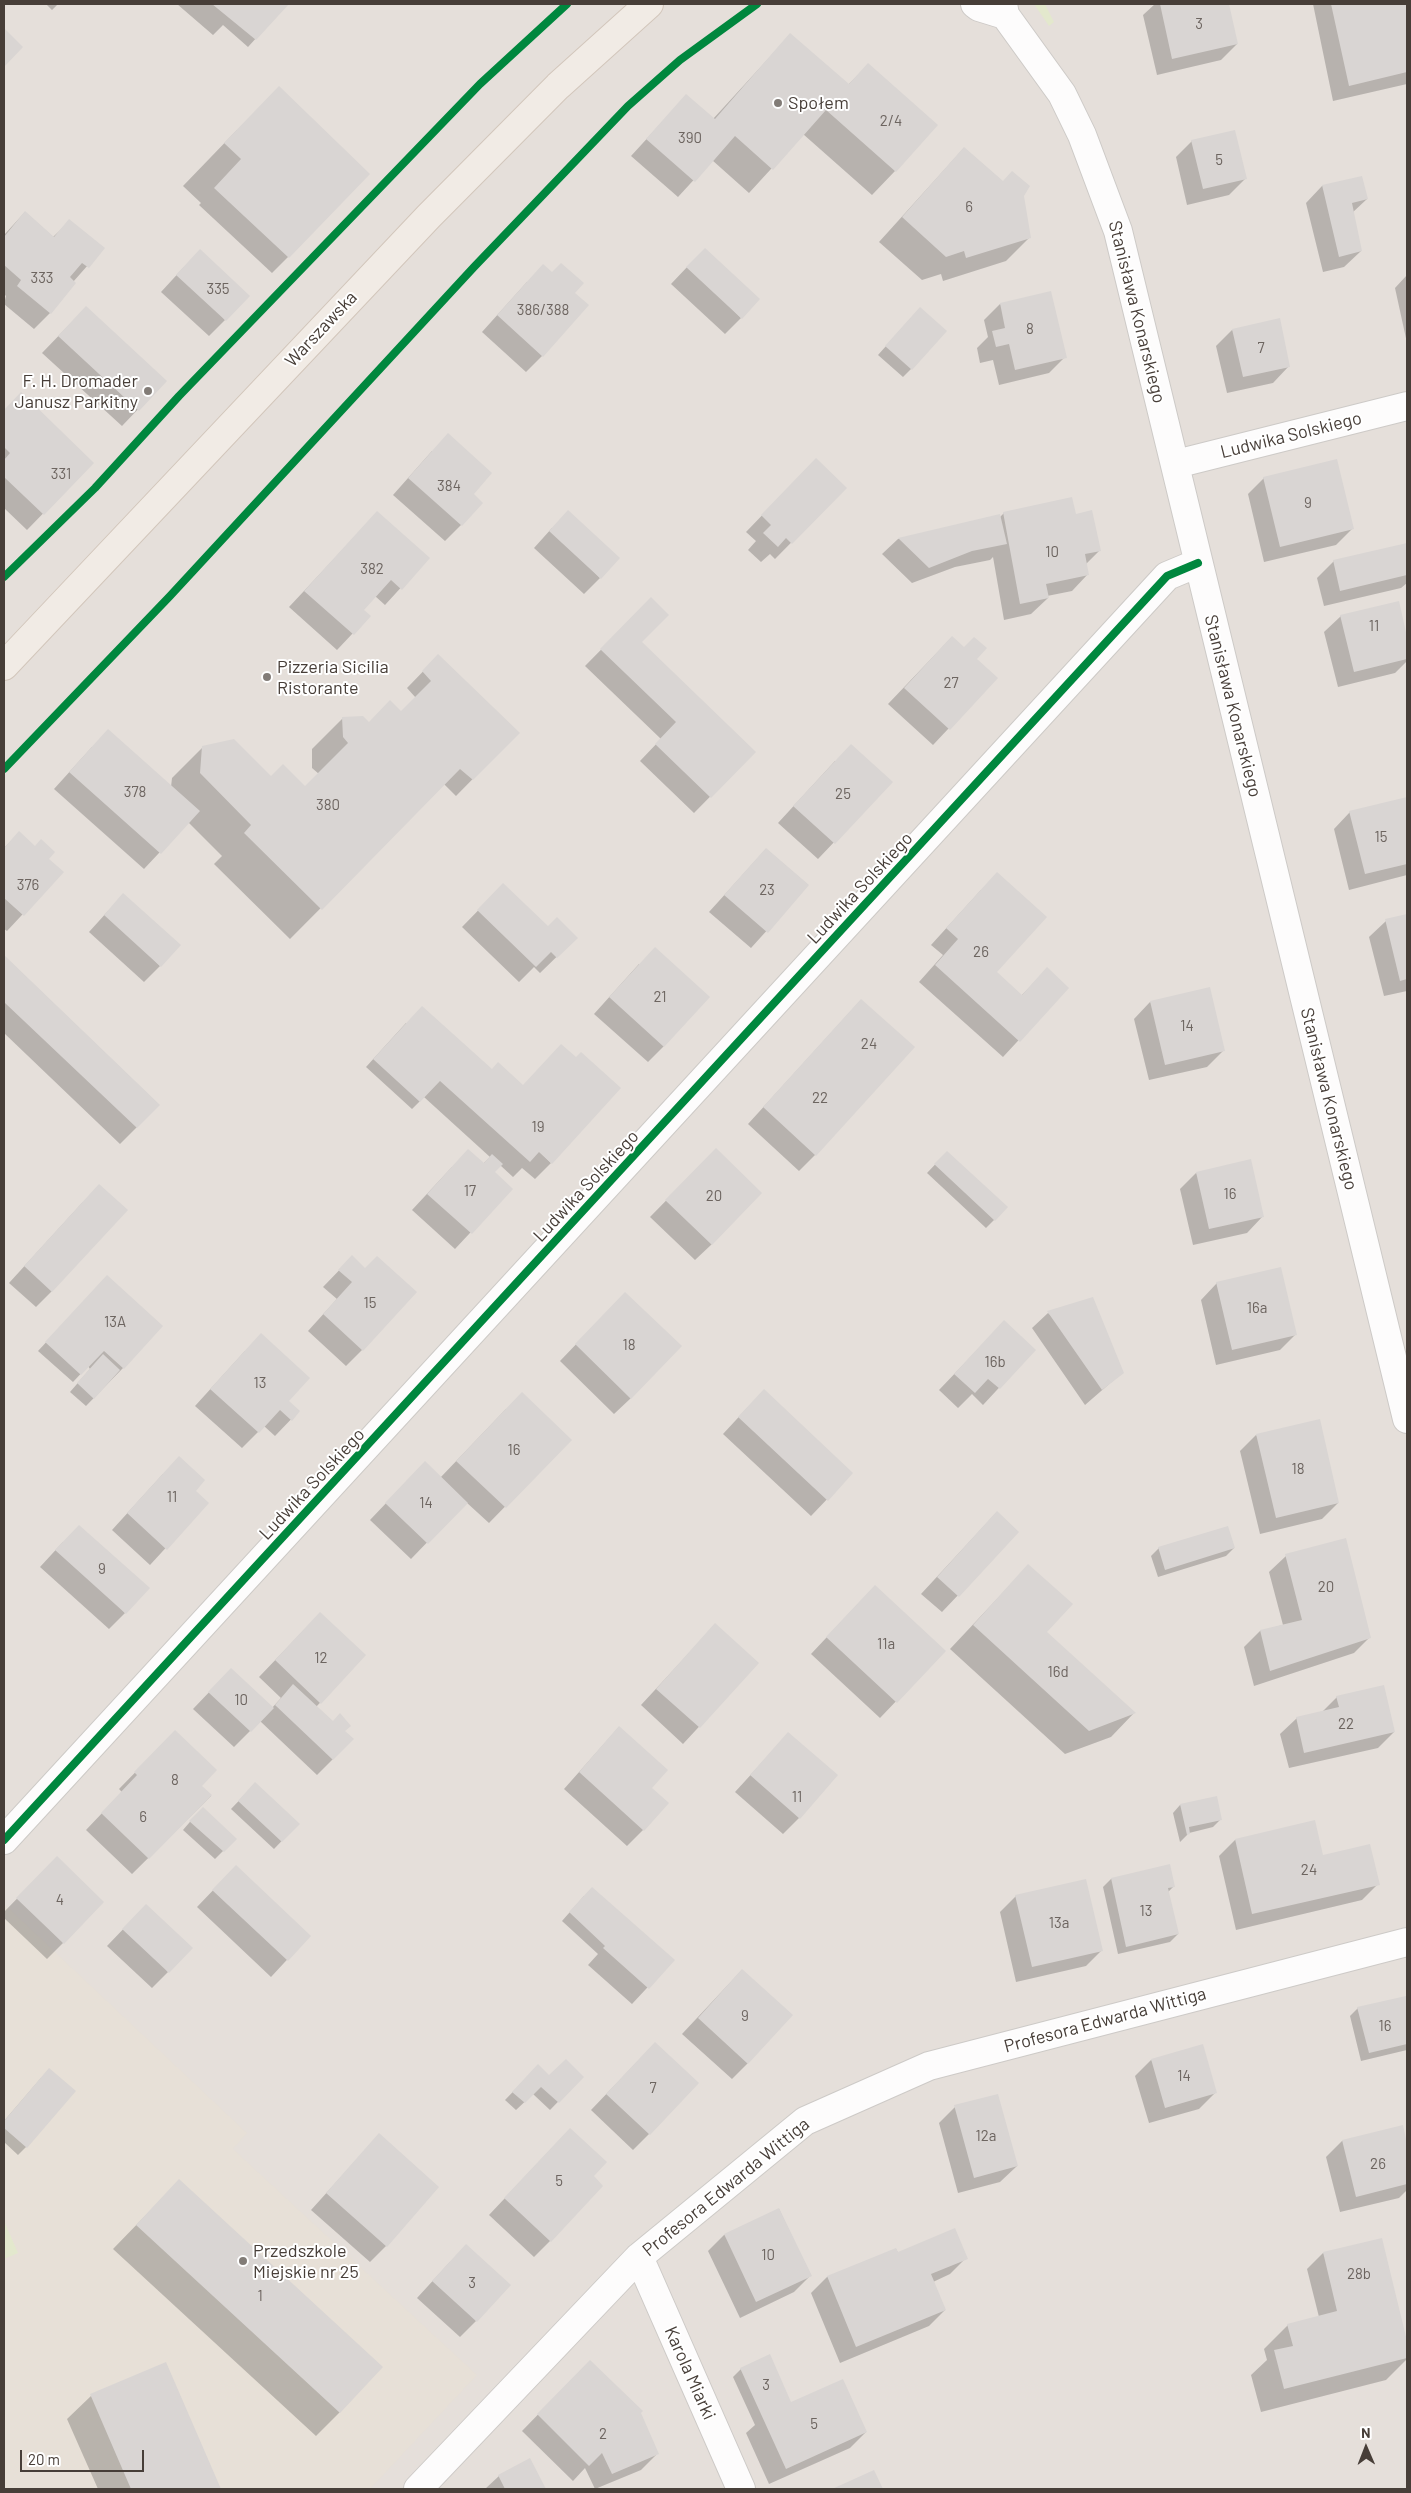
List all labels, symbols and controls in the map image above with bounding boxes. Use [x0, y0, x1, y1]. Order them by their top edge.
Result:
house number: 3 [1195, 15, 1203, 33]
place label: Społem [788, 92, 849, 114]
marker: Społem [772, 97, 784, 109]
house number: 2/4 [880, 112, 902, 130]
house number: 390 [678, 129, 702, 147]
house number: 5 [1215, 151, 1223, 169]
house number: 6 [965, 198, 973, 216]
street label: Stanisława Konarskiego [1104, 219, 1170, 405]
house number: 333 [30, 269, 54, 287]
house number: 335 [206, 280, 230, 298]
street label: Warszawska [281, 287, 361, 371]
house number: 386/388 [517, 301, 569, 319]
house number: 8 [1026, 320, 1034, 338]
house number: 7 [1257, 339, 1265, 357]
place label: F. H. Dromader Janusz Parkitny [14, 370, 138, 412]
marker: F. H. Dromader Janusz Parkitny [142, 385, 154, 397]
street label: Ludwika Solskiego [1218, 407, 1364, 463]
house number: 331 [51, 465, 71, 483]
house number: 384 [437, 477, 461, 495]
house number: 9 [1304, 494, 1312, 512]
house number: 10 [1045, 543, 1059, 561]
house number: 382 [360, 560, 384, 578]
street label: Stanisława Konarskiego [1200, 613, 1266, 799]
house number: 11 [1369, 617, 1379, 635]
place label: Pizzeria Sicilia Ristorante [277, 656, 389, 699]
marker: Pizzeria Sicilia Ristorante [261, 671, 273, 683]
house number: 27 [943, 674, 959, 692]
house number: 378 [124, 783, 146, 801]
house number: 25 [835, 785, 851, 803]
house number: 380 [316, 796, 340, 814]
street label: Ludwika Solskiego [803, 828, 917, 948]
house number: 15 [1375, 828, 1387, 846]
house number: 376 [17, 876, 39, 894]
house number: 23 [759, 881, 775, 899]
house number: 26 [973, 943, 989, 961]
house number: 21 [653, 988, 667, 1006]
street label: Stanisława Konarskiego [1296, 1006, 1362, 1192]
house number: 14 [1180, 1017, 1194, 1035]
house number: 24 [861, 1035, 877, 1053]
house number: 22 [812, 1089, 828, 1107]
house number: 19 [531, 1118, 545, 1136]
street label: Ludwika Solskiego [529, 1126, 643, 1246]
house number: 17 [464, 1182, 476, 1200]
house number: 16 [1224, 1185, 1236, 1203]
house number: 20 [706, 1187, 722, 1205]
house number: 15 [364, 1294, 376, 1312]
house number: 16a [1247, 1299, 1267, 1317]
house number: 13A [104, 1313, 126, 1331]
house number: 18 [622, 1336, 636, 1354]
house number: 16b [984, 1353, 1006, 1371]
house number: 13 [254, 1374, 266, 1392]
street label: Ludwika Solskiego [255, 1424, 369, 1544]
house number: 16 [508, 1441, 520, 1459]
house number: 18 [1291, 1460, 1305, 1478]
house number: 11 [167, 1488, 177, 1506]
house number: 14 [419, 1494, 433, 1512]
house number: 9 [98, 1560, 106, 1578]
house number: 20 [1318, 1578, 1334, 1596]
house number: 11a [877, 1635, 895, 1653]
house number: 12 [314, 1649, 328, 1667]
house number: 16d [1047, 1663, 1069, 1681]
house number: 10 [234, 1691, 248, 1709]
house number: 22 [1338, 1715, 1354, 1733]
house number: 8 [171, 1771, 179, 1789]
house number: 11 [792, 1788, 802, 1806]
house number: 6 [139, 1808, 147, 1826]
house number: 24 [1301, 1861, 1317, 1879]
house number: 4 [56, 1891, 64, 1909]
house number: 13 [1140, 1902, 1152, 1920]
house number: 13a [1049, 1914, 1069, 1932]
street label: Profesora Edwarda Wittiga [1002, 1983, 1208, 2057]
house number: 9 [741, 2007, 749, 2025]
house number: 16 [1379, 2017, 1391, 2035]
house number: 14 [1177, 2067, 1191, 2085]
house number: 7 [649, 2079, 657, 2097]
street label: Profesora Edwarda Wittiga [638, 2113, 814, 2261]
house number: 12a [976, 2127, 996, 2145]
house number: 26 [1370, 2155, 1386, 2173]
house number: 5 [555, 2172, 563, 2190]
place label: Przedszkole Miejskie nr 25 [253, 2240, 359, 2282]
house number: 10 [761, 2246, 775, 2264]
marker: Przedszkole Miejskie nr 25 [237, 2255, 249, 2267]
house number: 28b [1347, 2265, 1371, 2283]
house number: 3 [468, 2274, 476, 2292]
house number: 1 [257, 2287, 263, 2305]
street label: Karola Miarki [660, 2323, 720, 2423]
house number: 3 [762, 2376, 770, 2394]
house number: 5 [810, 2415, 818, 2433]
north arrow [1341, 2423, 1391, 2473]
text: N [1361, 2424, 1371, 2441]
house number: 2 [599, 2425, 607, 2443]
scale bar [22, 2440, 146, 2472]
text: 20 m [28, 2450, 60, 2468]

